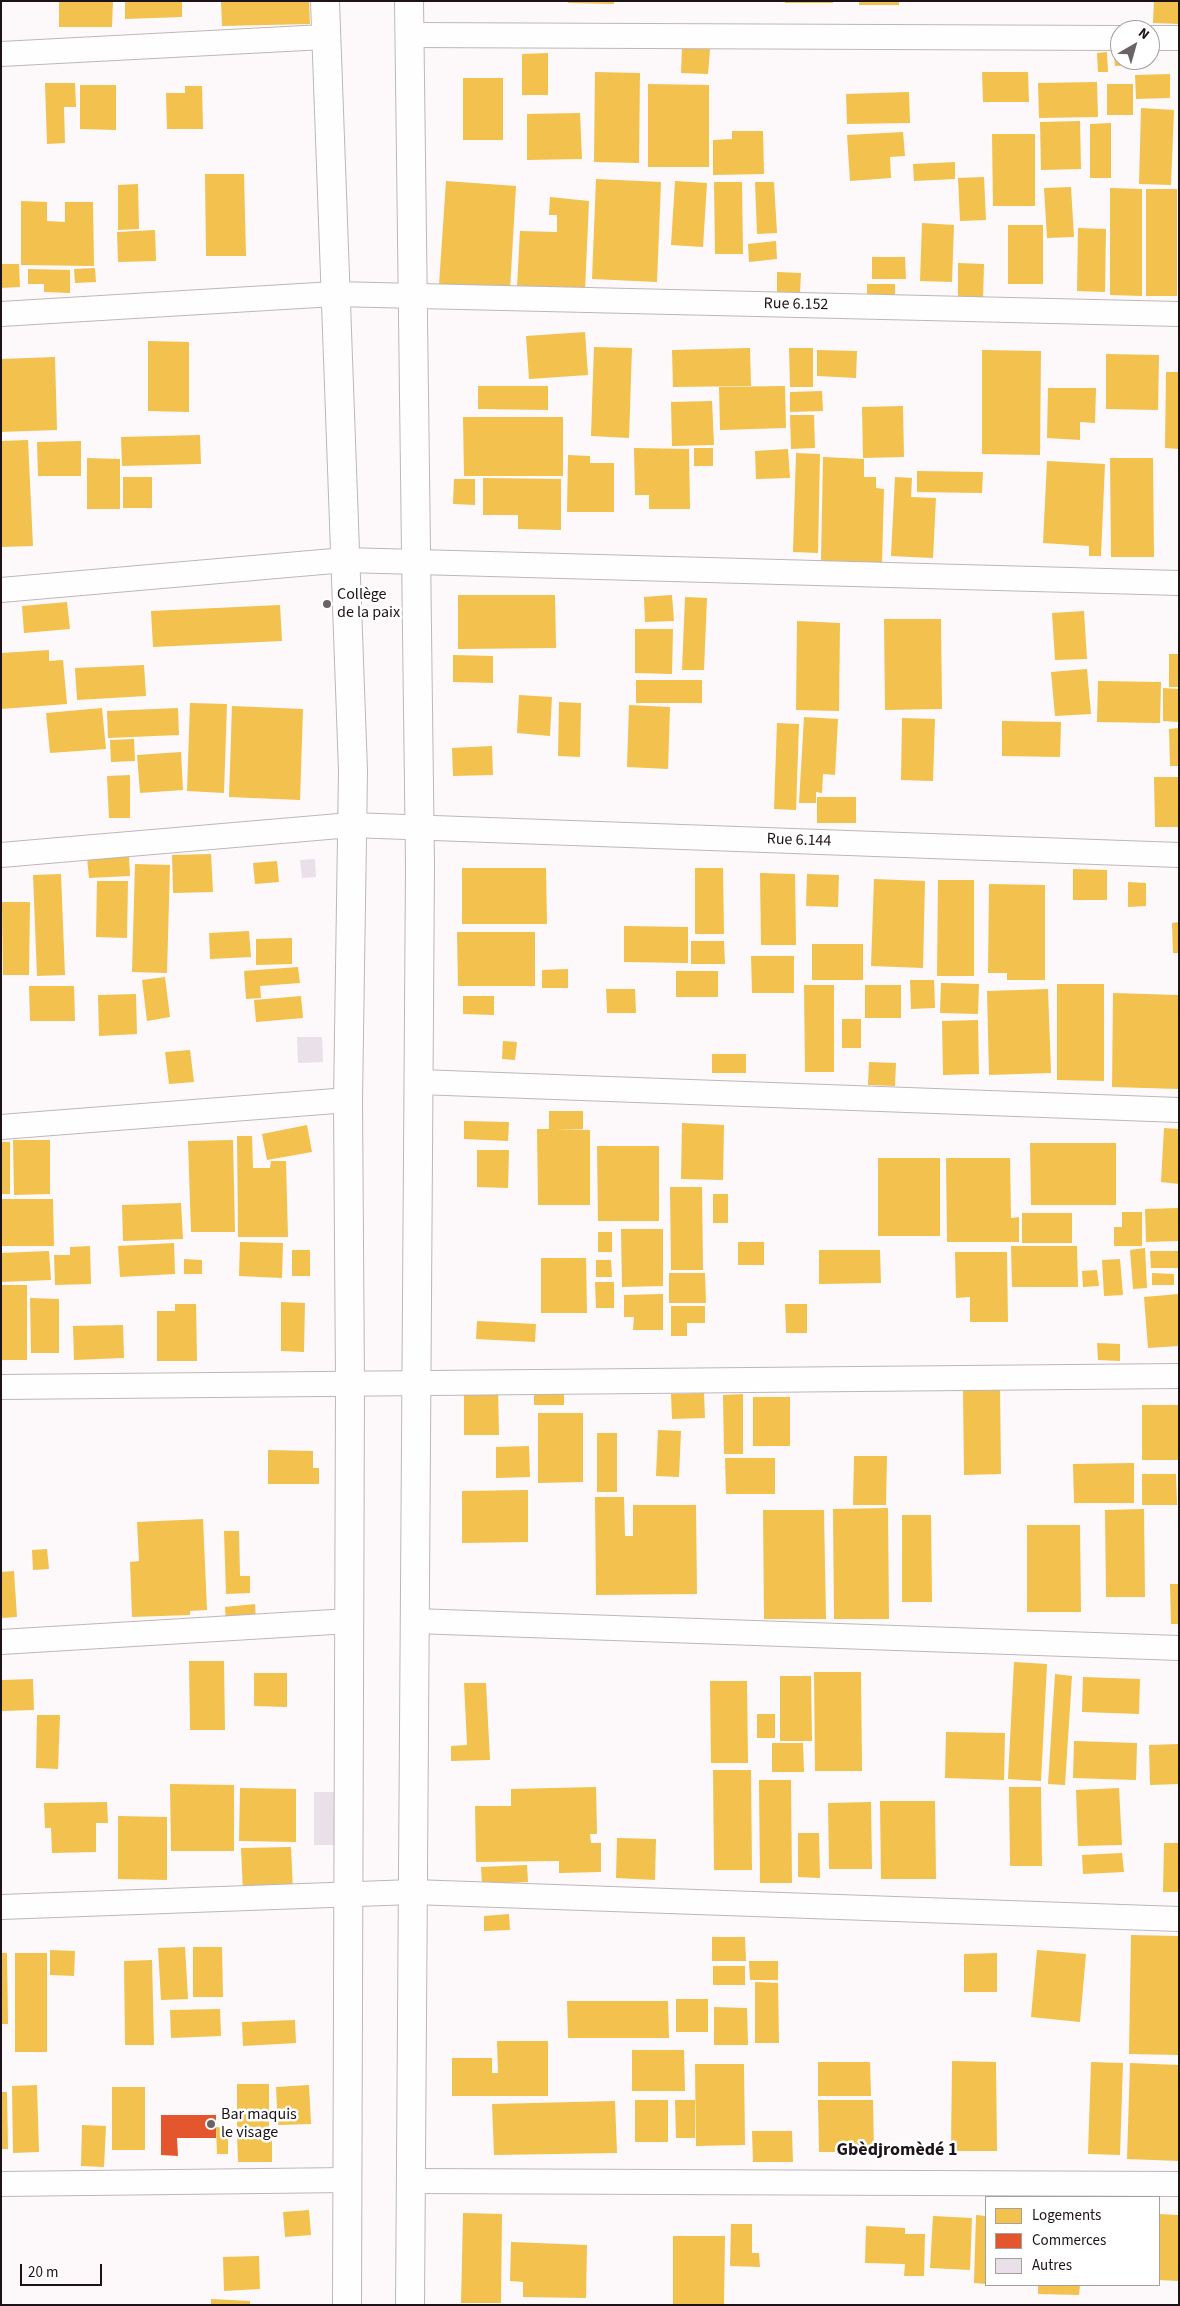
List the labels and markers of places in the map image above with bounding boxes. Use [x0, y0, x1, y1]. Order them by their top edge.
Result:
place label: Collège de la paix [337, 585, 400, 623]
marker: Collège de la paix [321, 598, 333, 610]
place label: Bar maquis le visage [221, 2105, 297, 2143]
marker: Bar maquis le visage [205, 2118, 217, 2130]

